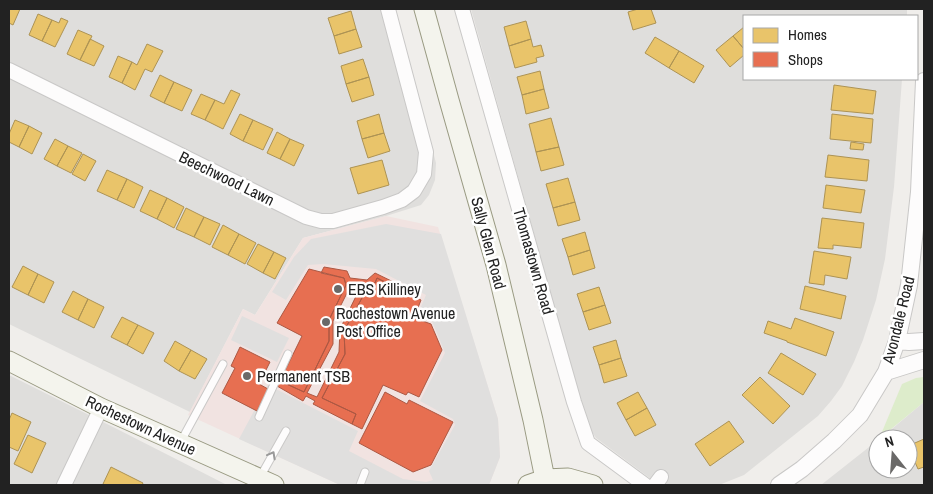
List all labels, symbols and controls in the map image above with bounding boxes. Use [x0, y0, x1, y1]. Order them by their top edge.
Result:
legend [743, 15, 918, 80]
text: Homes [788, 24, 827, 45]
text: Shops [788, 49, 823, 70]
street label: Beechwood Lawn [176, 145, 278, 211]
street label: Sally Glen Road [466, 194, 512, 292]
street label: Thomastown Road [508, 205, 560, 317]
street label: Avondale Road [876, 274, 919, 367]
place label: EBS Killiney [348, 278, 421, 300]
marker: EBS Killiney [332, 283, 344, 295]
place label: Rochestown Avenue Post Office [336, 302, 455, 342]
marker: Rochestown Avenue Post Office [320, 316, 332, 328]
place label: Permanent TSB [257, 365, 350, 387]
marker: Permanent TSB [241, 370, 253, 382]
street label: Rochestown Avenue [82, 390, 200, 460]
north arrow [868, 429, 918, 479]
text: N [883, 432, 896, 451]
one-way arrow [266, 451, 276, 460]

